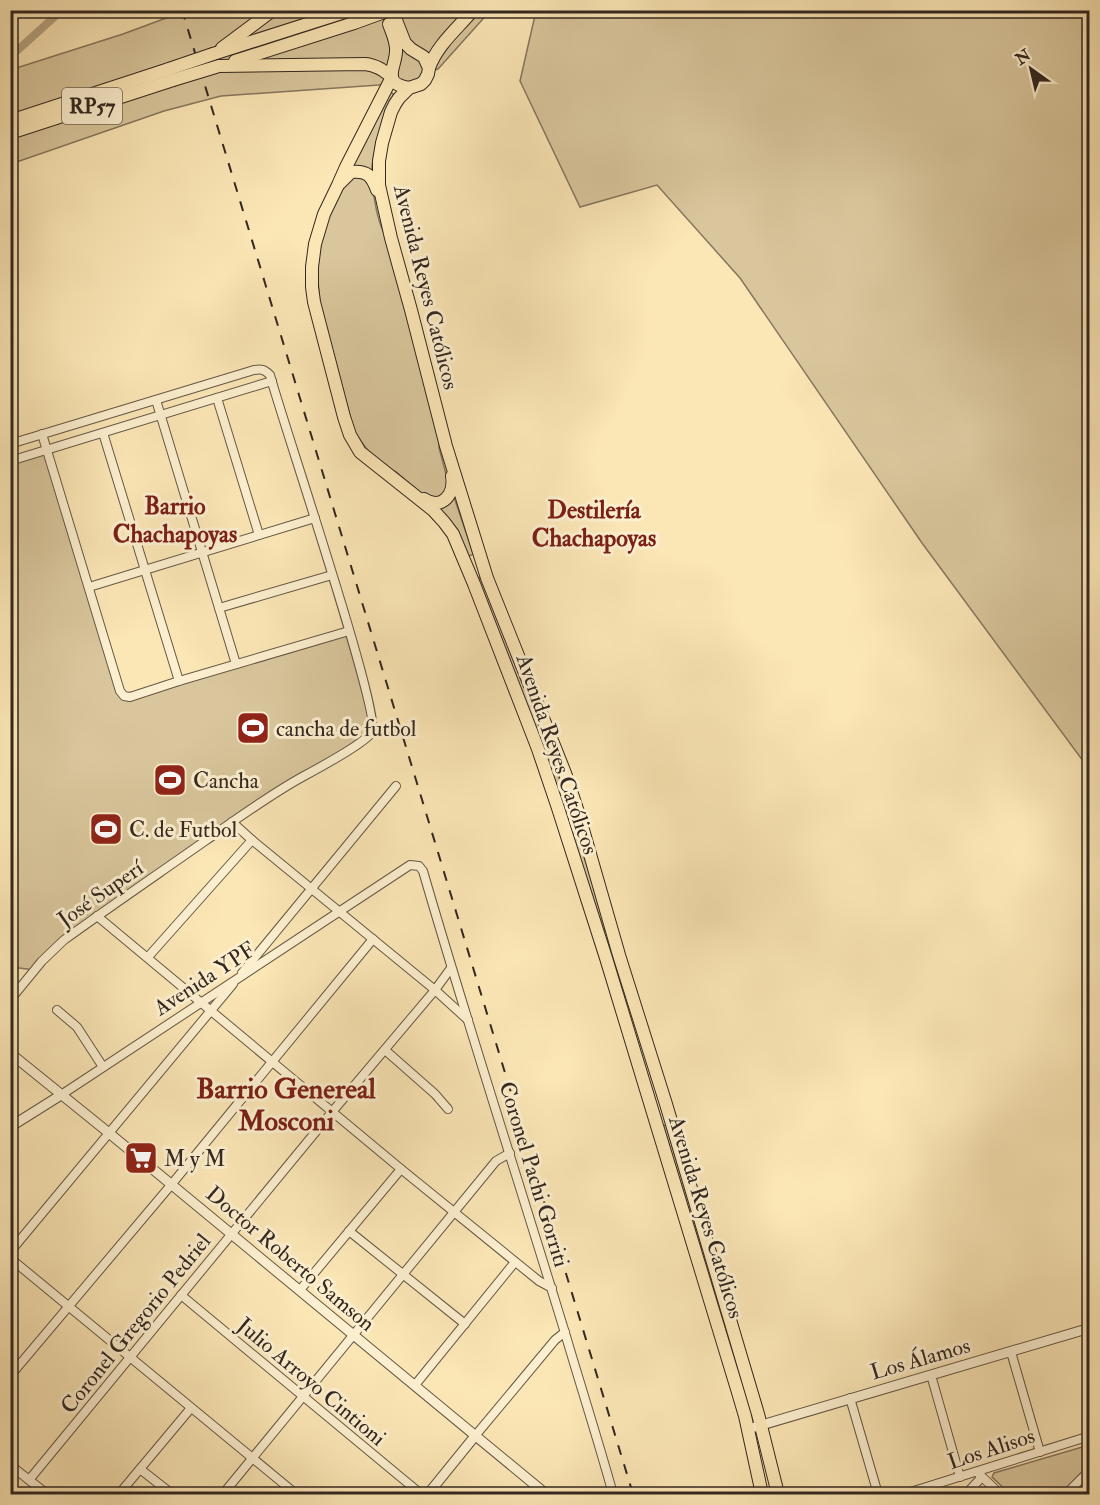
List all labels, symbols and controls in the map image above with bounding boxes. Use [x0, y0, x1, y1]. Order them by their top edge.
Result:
north arrow [1001, 39, 1061, 99]
text: N [1011, 45, 1035, 70]
road number: RP57 [62, 88, 122, 124]
street label: Avenida Reyes Católicos [387, 181, 465, 393]
district label: Barrio Chachapoyas [113, 491, 237, 550]
district label: Destilería Chachapoyas [532, 495, 656, 554]
street label: Avenida Reyes Católicos [509, 649, 604, 858]
sports icon: cancha de futbol [235, 710, 271, 746]
place label: cancha de futbol [276, 715, 417, 743]
sports icon: Cancha [152, 762, 188, 798]
place label: Cancha [193, 767, 260, 795]
sports icon: C. de Futbol [88, 811, 124, 847]
place label: C. de Futbol [129, 816, 238, 844]
street label: José Superí [51, 853, 151, 935]
street label: Avenida YPF [148, 936, 261, 1023]
district label: Barrio Genereal Mosconi [196, 1072, 377, 1139]
street label: Coronel Pachi Gorriti [492, 1078, 576, 1271]
street label: Avenida Reyes Católicos [662, 1112, 750, 1322]
supermarket icon: M y M [123, 1140, 159, 1176]
place label: M y M [164, 1145, 226, 1173]
street label: Doctor Roberto Samson [200, 1180, 381, 1338]
street label: Coronel Gregorio Pedriel [55, 1228, 217, 1419]
street label: Julio Arroyo Cintioni [230, 1311, 392, 1452]
street label: Los Álamos [867, 1331, 973, 1387]
street label: Los Alisos [944, 1422, 1038, 1476]

